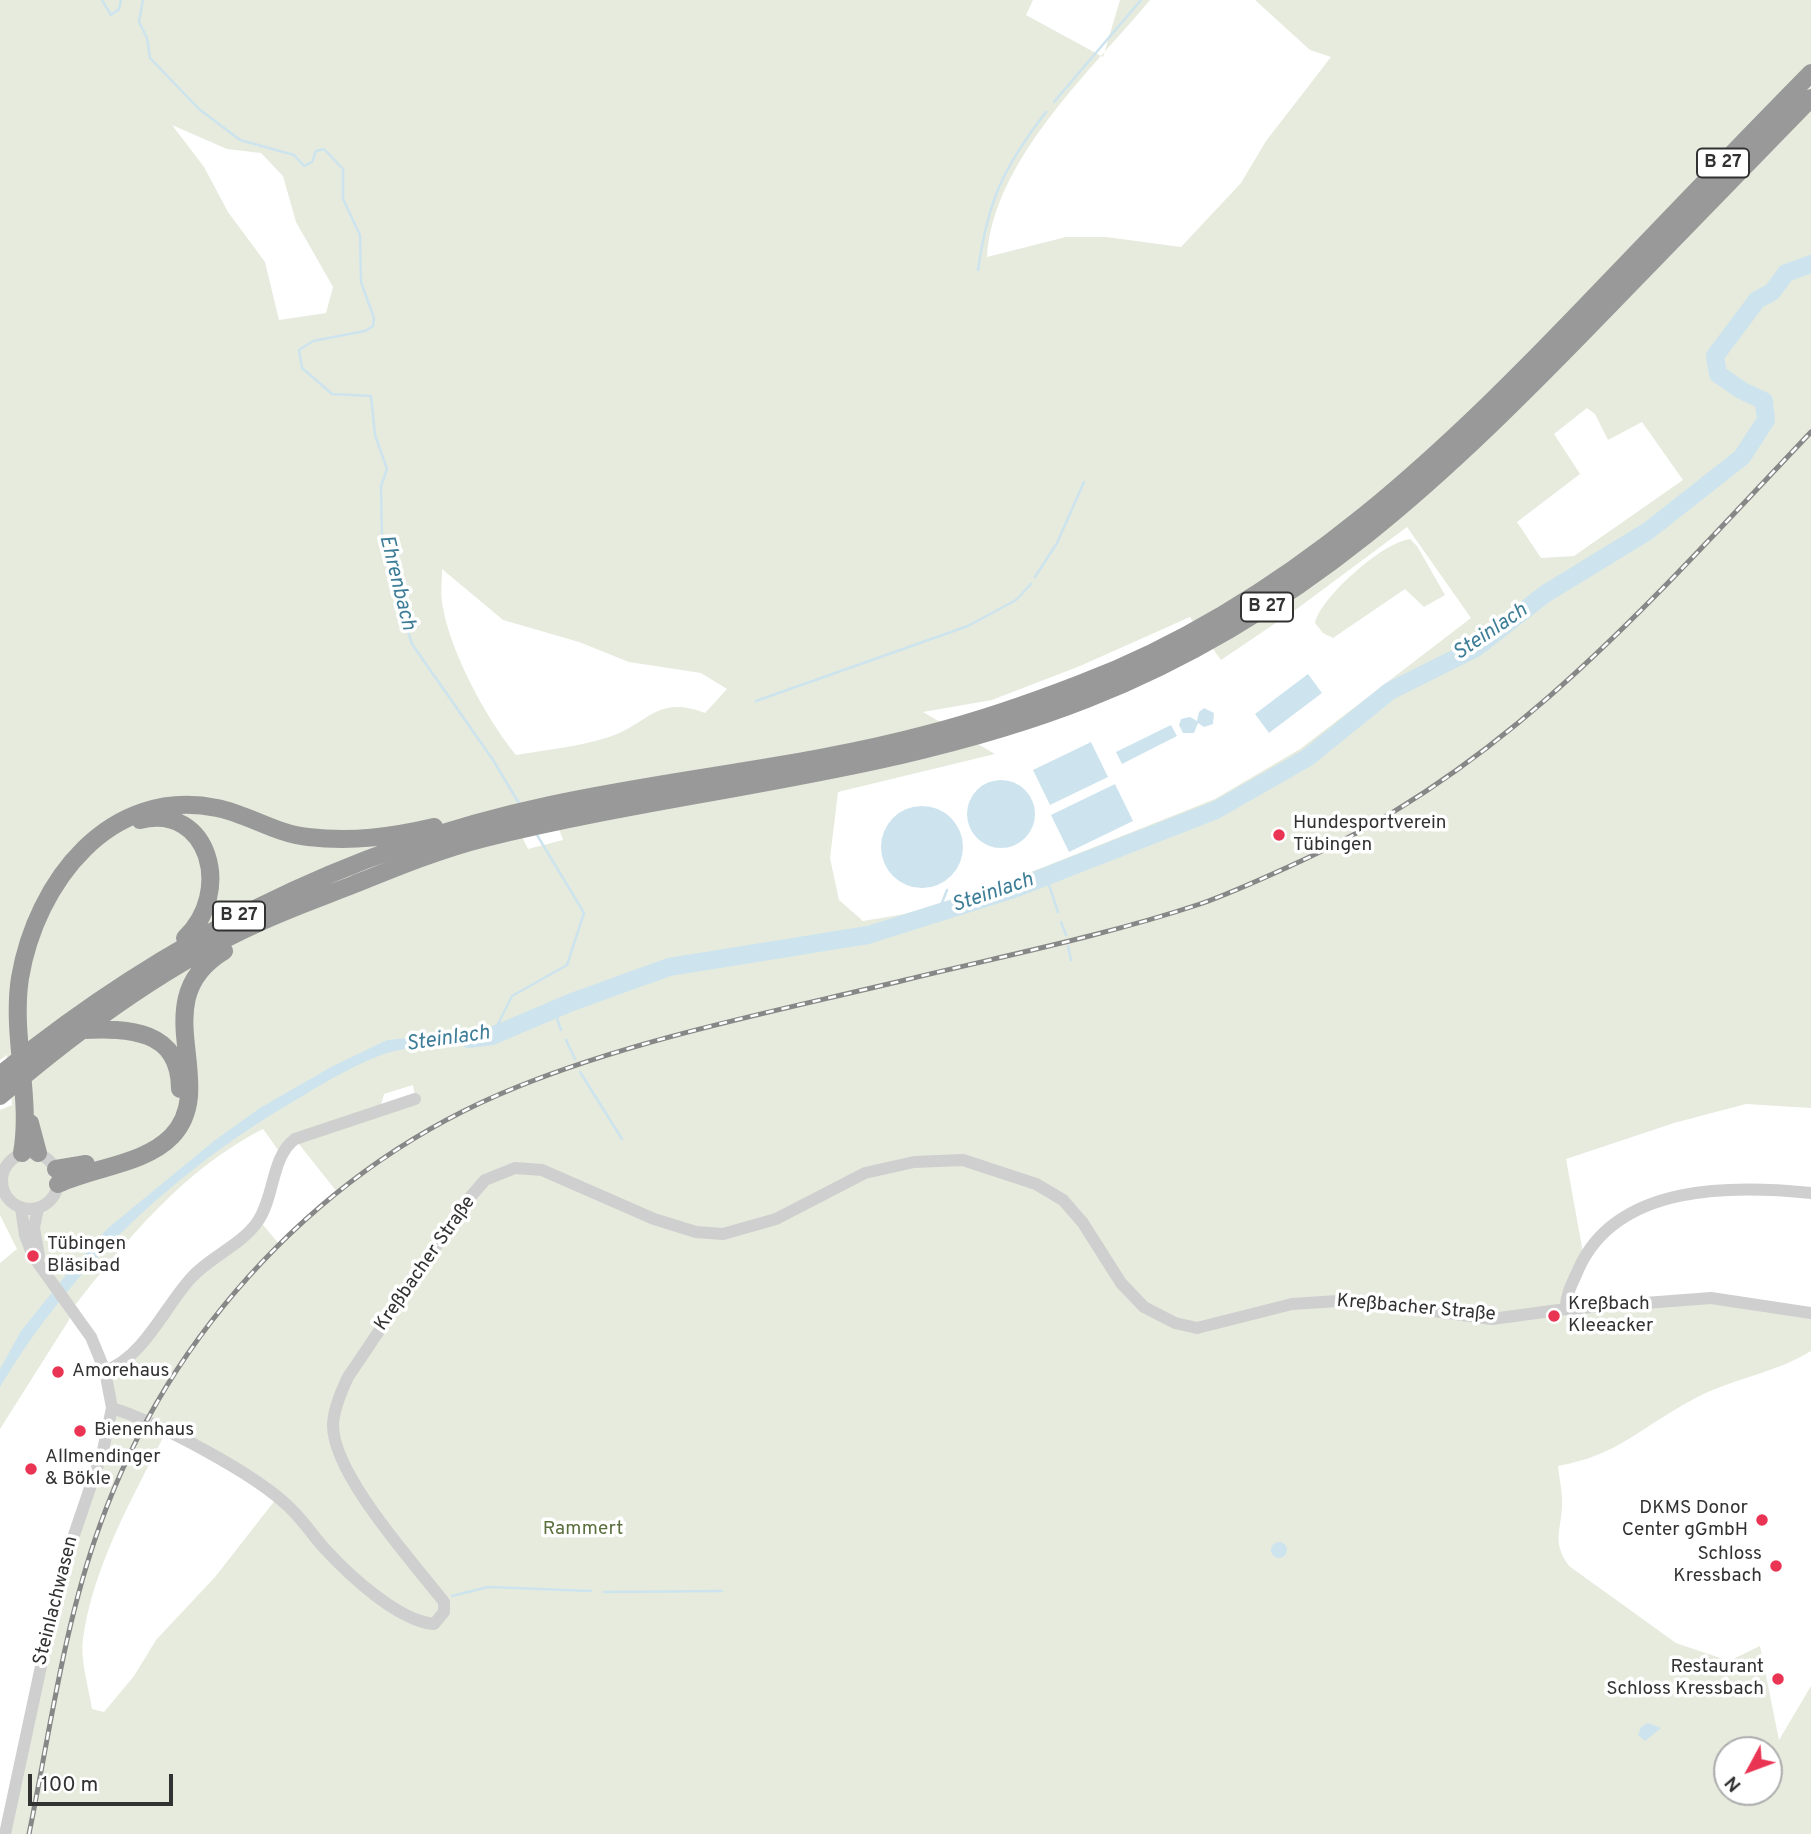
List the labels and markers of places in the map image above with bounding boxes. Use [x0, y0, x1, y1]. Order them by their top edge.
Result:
place label: Hundesportverein Tübingen [1293, 813, 1447, 857]
marker: Hundesportverein Tübingen [1271, 827, 1287, 843]
place label: Tübingen Bläsibad [47, 1234, 126, 1278]
marker: Tübingen Bläsibad [25, 1248, 41, 1264]
place label: Kreßbach Kleeacker [1568, 1294, 1653, 1338]
marker: Kreßbach Kleeacker [1546, 1308, 1562, 1324]
place label: Amorehaus [72, 1361, 169, 1383]
marker: Amorehaus [50, 1364, 66, 1380]
place label: Bienenhaus [94, 1420, 194, 1442]
marker: Bienenhaus [72, 1423, 88, 1439]
place label: Allmendinger & Bökle [45, 1447, 161, 1491]
marker: Allmendinger & Bökle [23, 1461, 39, 1477]
place label: DKMS Donor Center gGmbH [1622, 1498, 1748, 1542]
marker: DKMS Donor Center gGmbH [1754, 1512, 1770, 1528]
place label: Schloss Kressbach [1673, 1544, 1762, 1588]
marker: Schloss Kressbach [1768, 1558, 1784, 1574]
place label: Restaurant Schloss Kressbach [1606, 1657, 1764, 1701]
marker: Restaurant Schloss Kressbach [1770, 1671, 1786, 1687]

